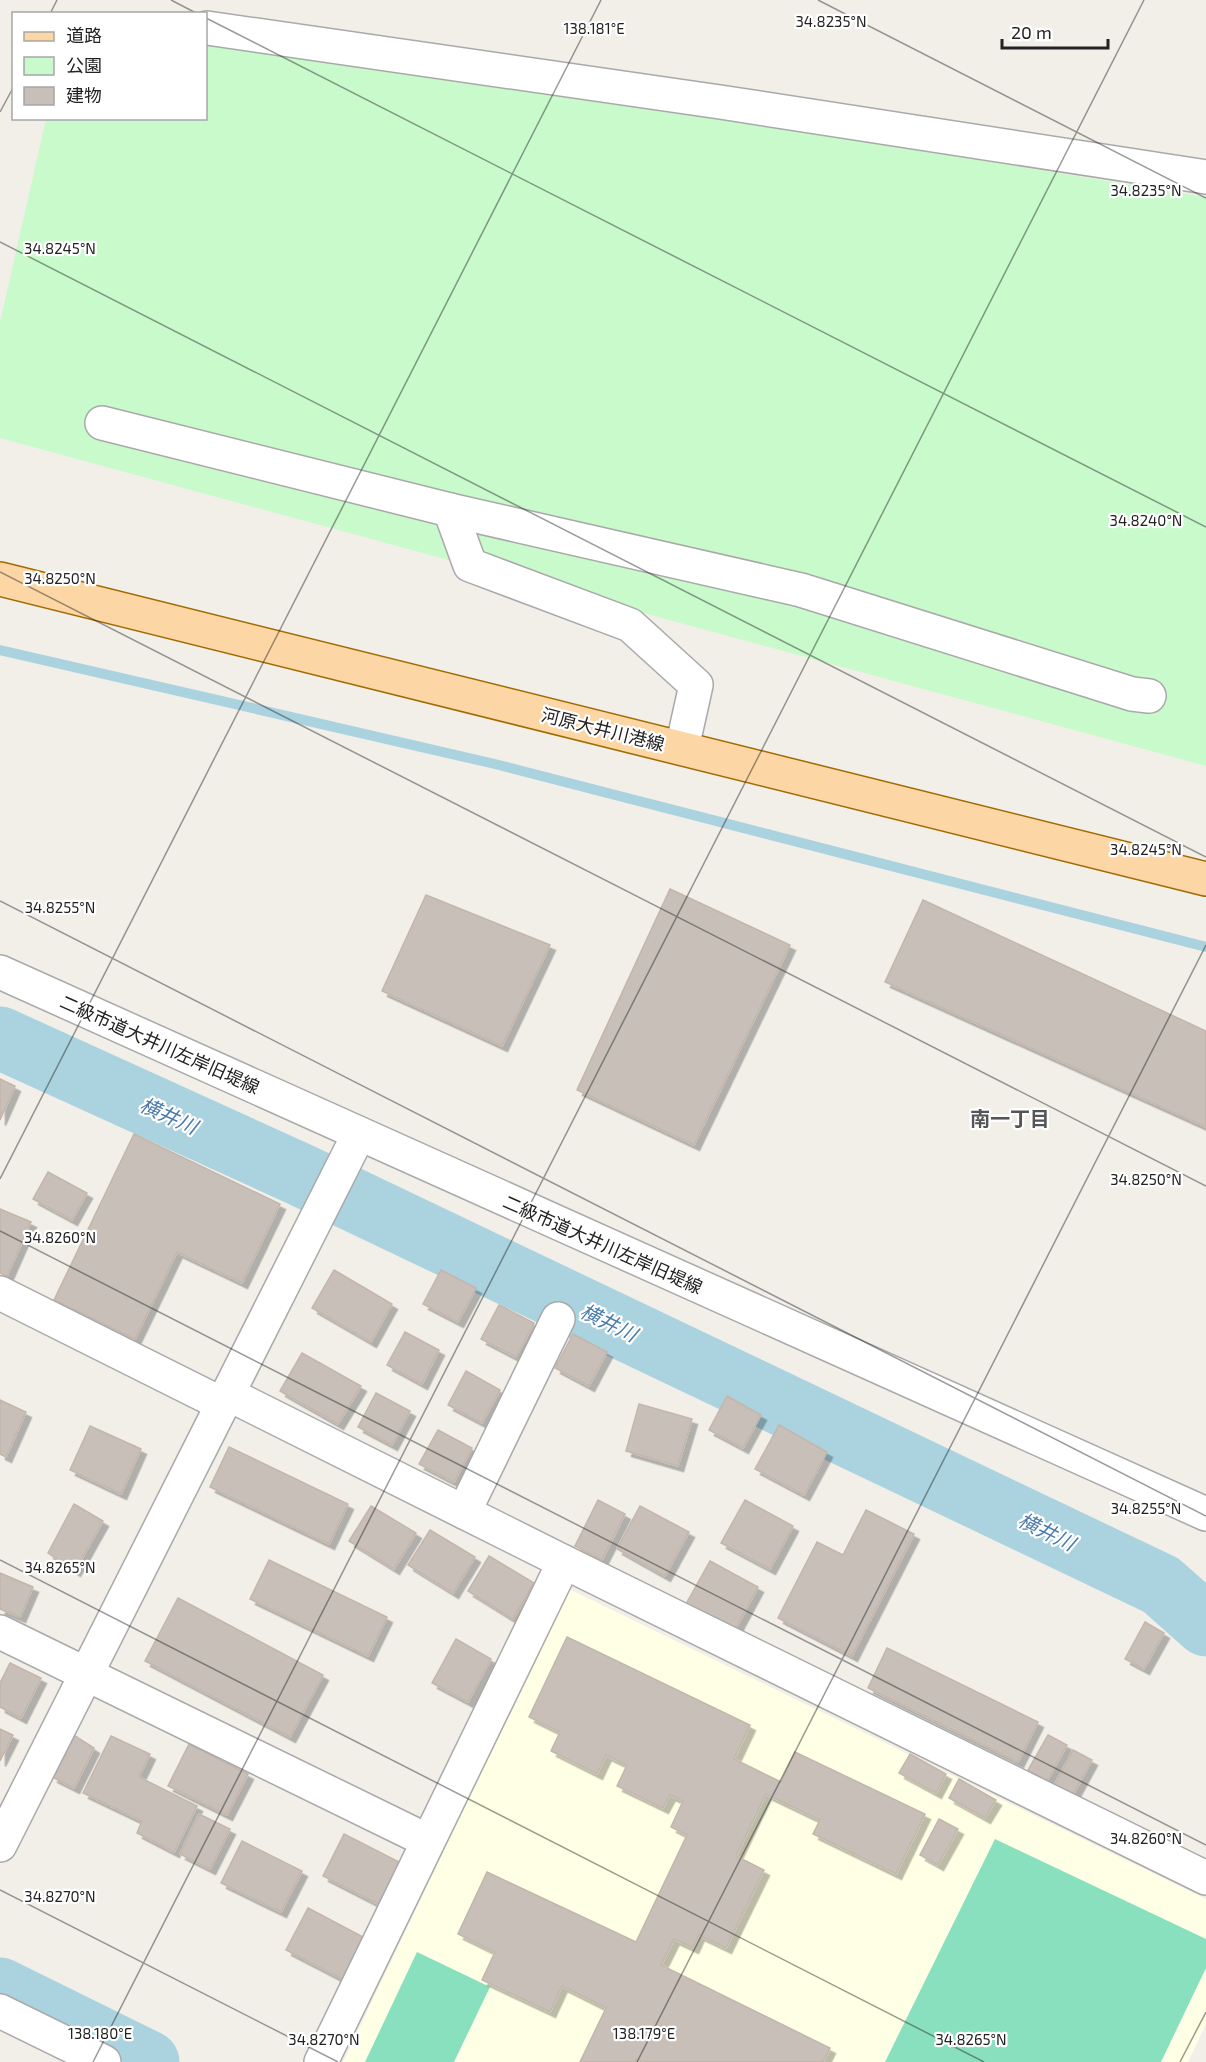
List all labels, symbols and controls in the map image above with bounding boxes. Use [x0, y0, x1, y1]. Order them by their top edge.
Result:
legend [12, 12, 207, 120]
text: 34.8235°N [796, 12, 866, 30]
scale bar [1002, 12, 1108, 50]
text: 138.181°E [563, 19, 625, 37]
text: 20 m [1011, 21, 1052, 43]
text: 道路 [66, 24, 102, 46]
text: 公園 [66, 54, 102, 76]
text: 建物 [66, 84, 102, 106]
text: 34.8235°N [1111, 181, 1181, 199]
text: 34.8245°N [24, 239, 96, 257]
text: 34.8240°N [1110, 511, 1182, 529]
text: 34.8250°N [24, 569, 96, 587]
street label: 河原大井川港線 [539, 703, 667, 755]
text: 34.8245°N [1110, 840, 1182, 858]
text: 34.8255°N [25, 898, 95, 916]
street label: 二級市道大井川左岸旧堤線 [57, 990, 263, 1098]
water label: 横井川 [137, 1092, 203, 1139]
district label: 南一丁目 [970, 1106, 1050, 1130]
text: 34.8250°N [1110, 1170, 1182, 1188]
street label: 二級市道大井川左岸旧堤線 [500, 1190, 706, 1298]
text: 34.8260°N [24, 1228, 96, 1246]
water label: 横井川 [577, 1298, 643, 1347]
text: 34.8255°N [1111, 1499, 1181, 1517]
water label: 横井川 [1015, 1507, 1081, 1556]
text: 34.8265°N [24, 1558, 96, 1576]
text: 34.8260°N [1110, 1829, 1182, 1847]
text: 34.8270°N [24, 1887, 96, 1905]
text: 138.180°E [68, 2024, 132, 2042]
text: 138.179°E [613, 2024, 675, 2042]
text: 34.8270°N [288, 2030, 360, 2048]
text: 34.8265°N [935, 2030, 1007, 2048]

